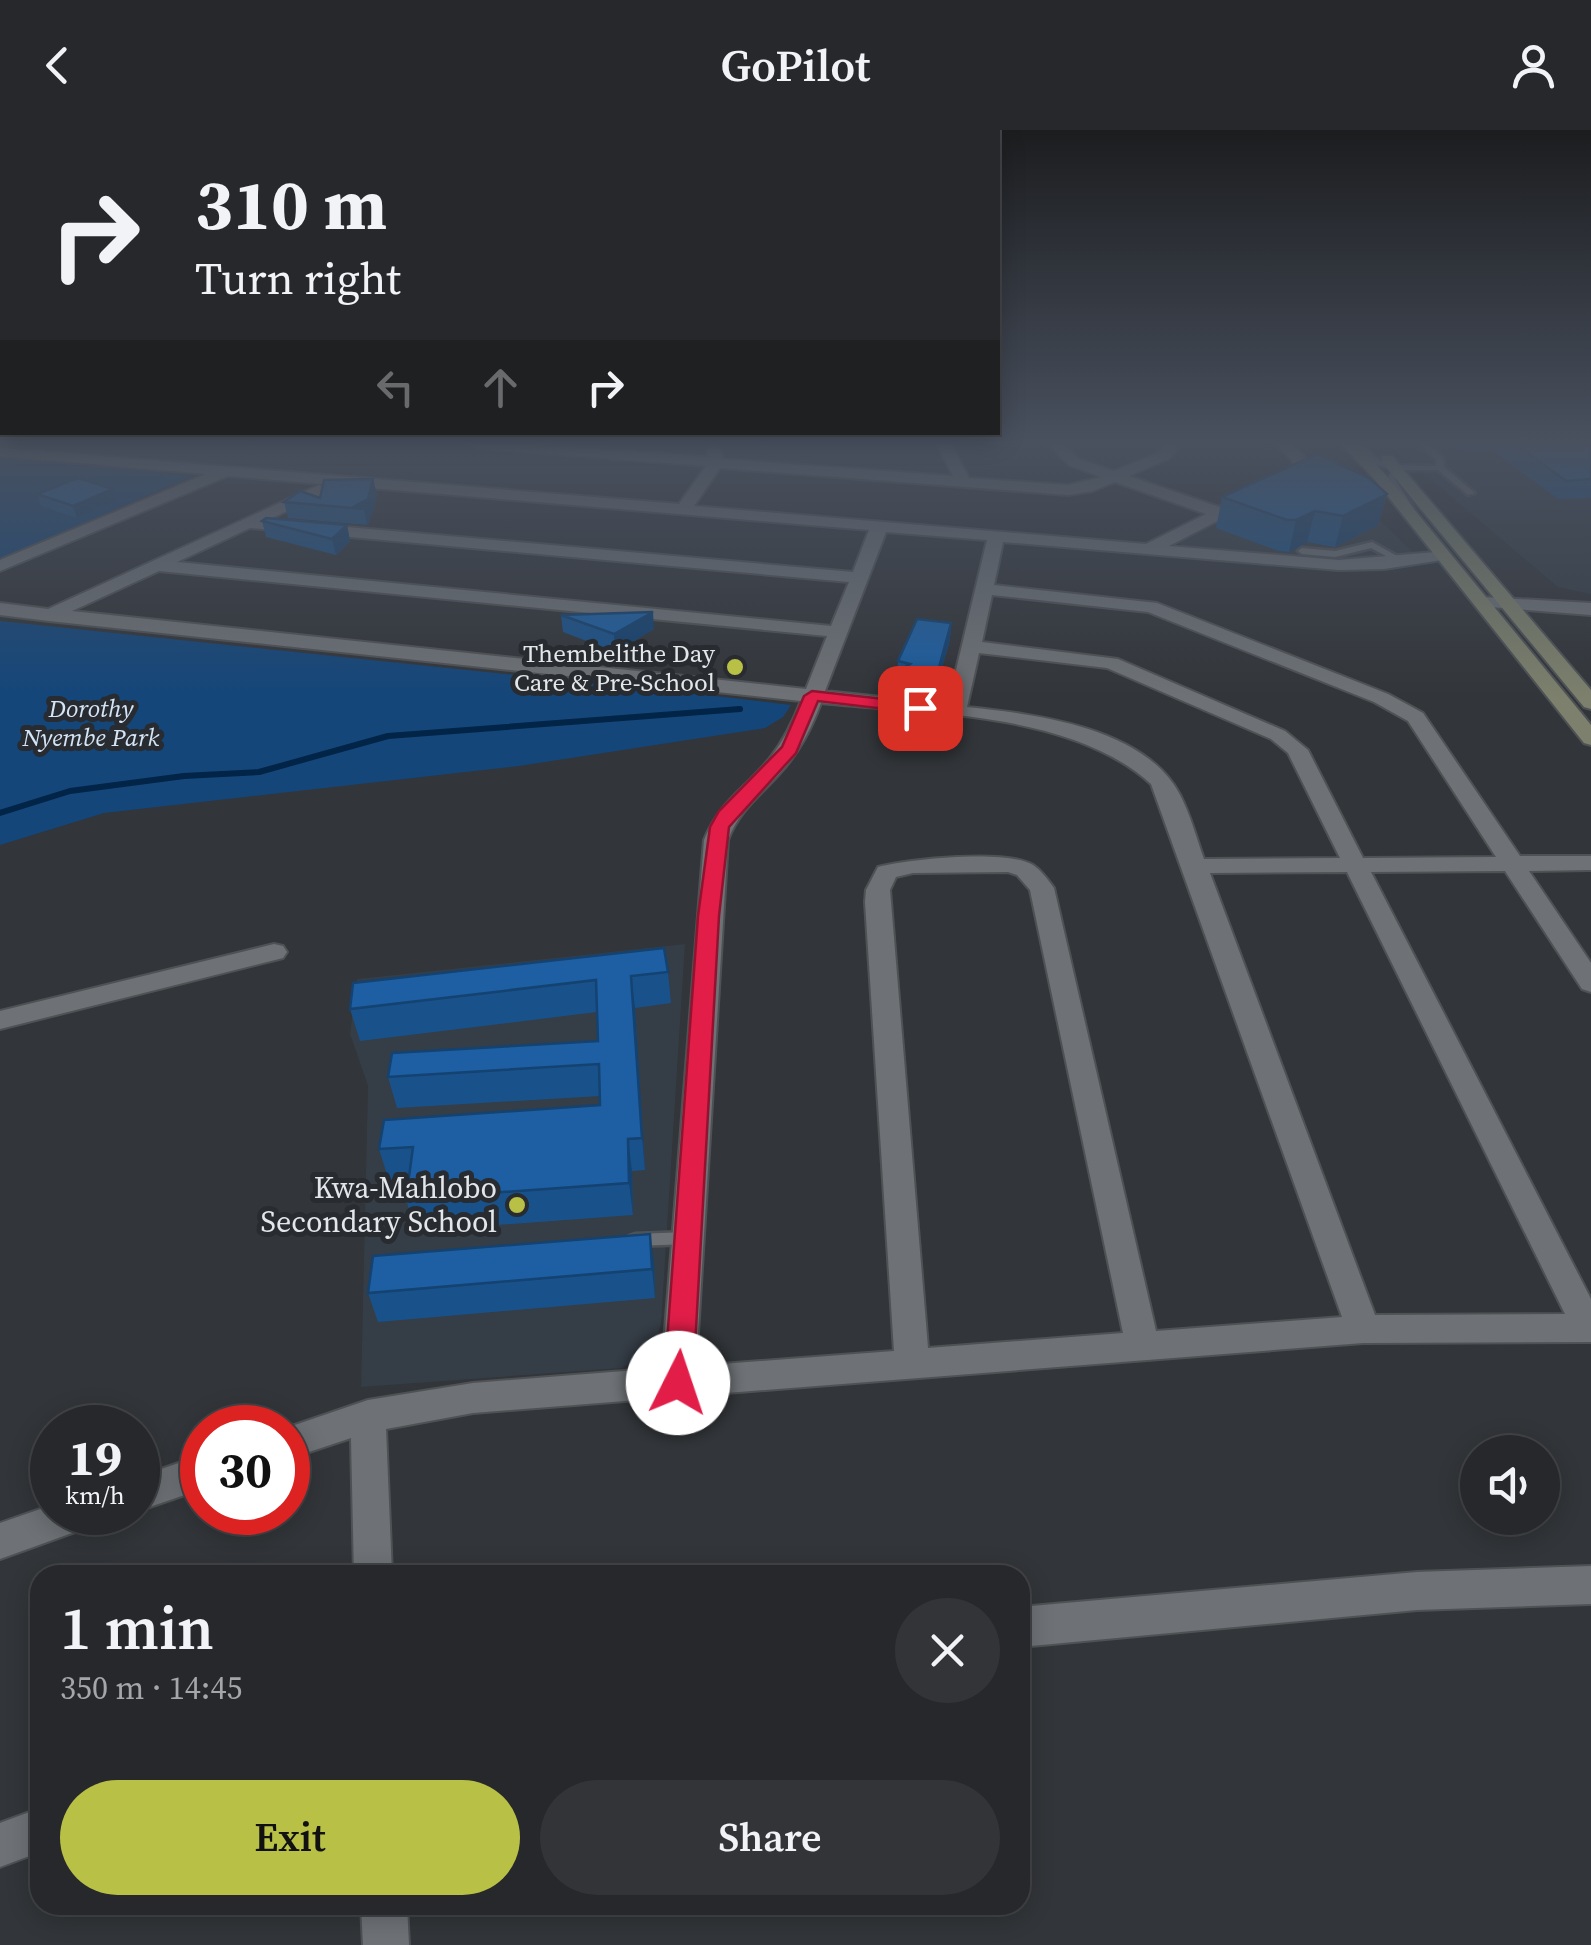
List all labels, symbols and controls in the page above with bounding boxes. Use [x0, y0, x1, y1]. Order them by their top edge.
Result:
text: GoPilot [721, 34, 870, 96]
icon: back [30, 38, 85, 93]
icon: person [1506, 38, 1561, 93]
text: 310 m [195, 156, 387, 252]
icon: right [30, 170, 160, 300]
text: Turn right [195, 247, 401, 309]
icon: left [368, 360, 423, 415]
icon: ahead [473, 360, 528, 415]
icon: right [578, 360, 633, 415]
place label: Thembelithe Day Care & Pre-School [514, 636, 715, 699]
marker: Thembelithe Day Care & Pre-School [724, 656, 746, 678]
pin [878, 666, 963, 751]
icon: arrive [893, 681, 948, 736]
park label: Dorothy Nyembe Park [22, 691, 160, 754]
place label: Kwa-Mahlobo Secondary School [261, 1167, 497, 1242]
marker: Kwa-Mahlobo Secondary School [506, 1194, 528, 1216]
position arrow [626, 1331, 730, 1435]
speed limit sign: 30 [180, 1405, 310, 1535]
text: 19 [68, 1423, 122, 1492]
map controls [1460, 1435, 1560, 1535]
button: sound [1460, 1435, 1560, 1535]
text: km/h [65, 1478, 125, 1512]
text: 1 min [60, 1587, 214, 1669]
button: close [895, 1598, 1000, 1703]
text: 350 m · 14:45 [60, 1666, 242, 1710]
button: Exit [60, 1780, 520, 1895]
button: Share [540, 1780, 1000, 1895]

